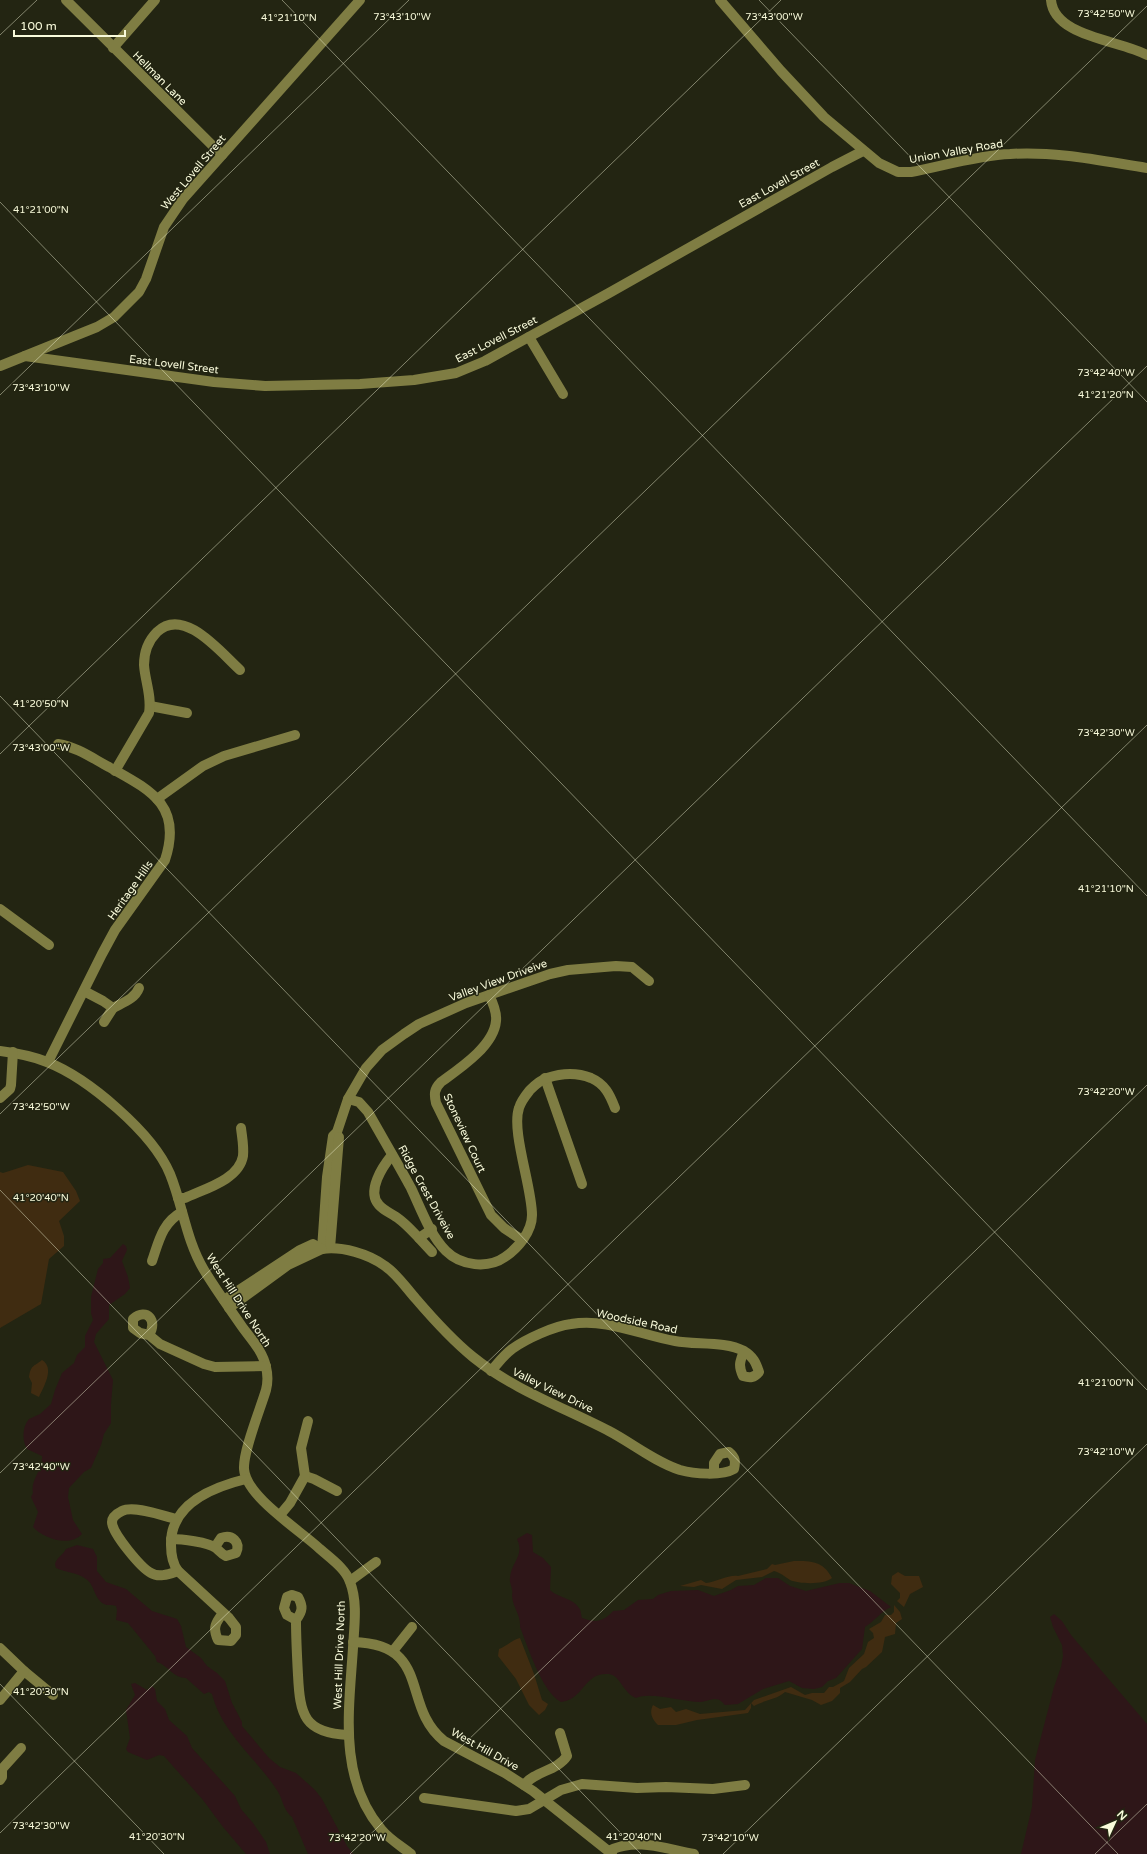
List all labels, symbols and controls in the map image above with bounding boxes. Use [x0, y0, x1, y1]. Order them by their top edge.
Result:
text: 73°42'50"W [1077, 8, 1135, 20]
text: 73°43'10"W [373, 11, 431, 23]
text: 73°43'00"W [745, 11, 803, 23]
scale bar [14, 12, 125, 38]
text: 41°21'10"N [261, 12, 317, 24]
text: 100 m [20, 19, 57, 33]
street label: Hellman Lane [130, 49, 189, 108]
street label: West Lovell Street [158, 132, 229, 212]
street label: Union Valley Road [908, 137, 1004, 166]
street label: East Lovell Street [737, 156, 822, 211]
text: 41°21'00"N [13, 204, 69, 216]
street label: East Lovell Street [453, 313, 539, 366]
street label: East Lovell Street [128, 353, 219, 376]
text: 73°42'40"W [1077, 367, 1135, 379]
text: 73°43'10"W [12, 382, 70, 394]
text: 41°21'20"N [1078, 389, 1134, 401]
text: 41°20'50"N [13, 698, 69, 710]
text: 73°42'30"W [1077, 727, 1135, 739]
text: 73°43'00"W [12, 742, 70, 754]
street label: Heritage Hills [105, 858, 156, 922]
text: 41°21'10"N [1078, 883, 1134, 895]
street label: Valley View Driveive [447, 957, 549, 1004]
text: 73°42'20"W [1077, 1086, 1135, 1098]
street label: Stoneview Court [441, 1092, 489, 1175]
text: 73°42'50"W [12, 1101, 70, 1113]
street label: Ridge Crest Driveive [395, 1143, 458, 1242]
text: 41°20'40"N [13, 1192, 69, 1204]
street label: West Hill Drive North [203, 1251, 274, 1349]
street label: Woodside Road [595, 1307, 679, 1336]
street label: Valley View Drive [510, 1365, 596, 1416]
text: 41°21'00"N [1078, 1377, 1134, 1389]
text: 73°42'10"W [1077, 1446, 1135, 1458]
text: 73°42'40"W [12, 1461, 70, 1473]
street label: West Hill Drive North [331, 1600, 348, 1710]
text: 41°20'30"N [13, 1686, 69, 1698]
street label: West Hill Drive [449, 1725, 521, 1773]
north arrow [1095, 1802, 1135, 1842]
text: N [1114, 1808, 1130, 1823]
text: 73°42'30"W [12, 1820, 70, 1832]
text: 41°20'30"N [129, 1831, 185, 1843]
text: 41°20'40"N [606, 1831, 662, 1843]
text: 73°42'20"W [328, 1832, 386, 1844]
text: 73°42'10"W [701, 1832, 759, 1844]

